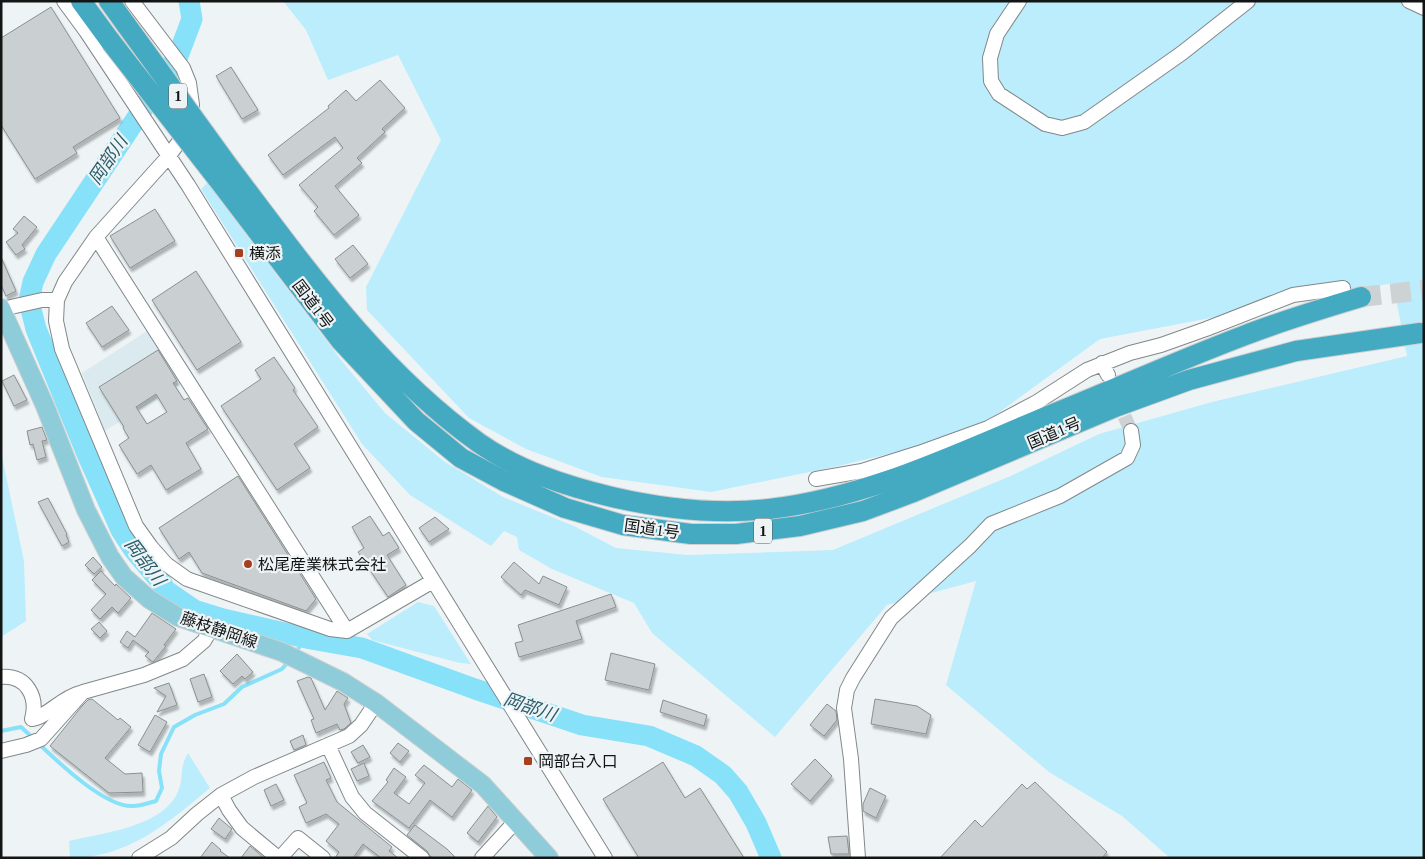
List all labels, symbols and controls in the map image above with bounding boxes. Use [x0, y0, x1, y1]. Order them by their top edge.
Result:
road number: 1 [169, 84, 187, 108]
water label: 岡部川 [85, 130, 133, 188]
place label: 横添 [249, 245, 281, 262]
marker: 横添 [233, 247, 245, 259]
street label: 国道1号 [289, 277, 337, 331]
street label: 国道1号 [1025, 414, 1083, 452]
street label: 国道1号 [623, 517, 681, 541]
road number: 1 [754, 518, 772, 544]
water label: 岡部川 [121, 534, 170, 591]
place label: 松尾産業株式会社 [258, 556, 386, 573]
marker: 松尾産業株式会社 [242, 558, 254, 570]
street label: 藤枝静岡線 [178, 609, 260, 651]
water label: 岡部川 [501, 689, 561, 726]
place label: 岡部台入口 [538, 753, 618, 770]
marker: 岡部台入口 [522, 755, 534, 767]

